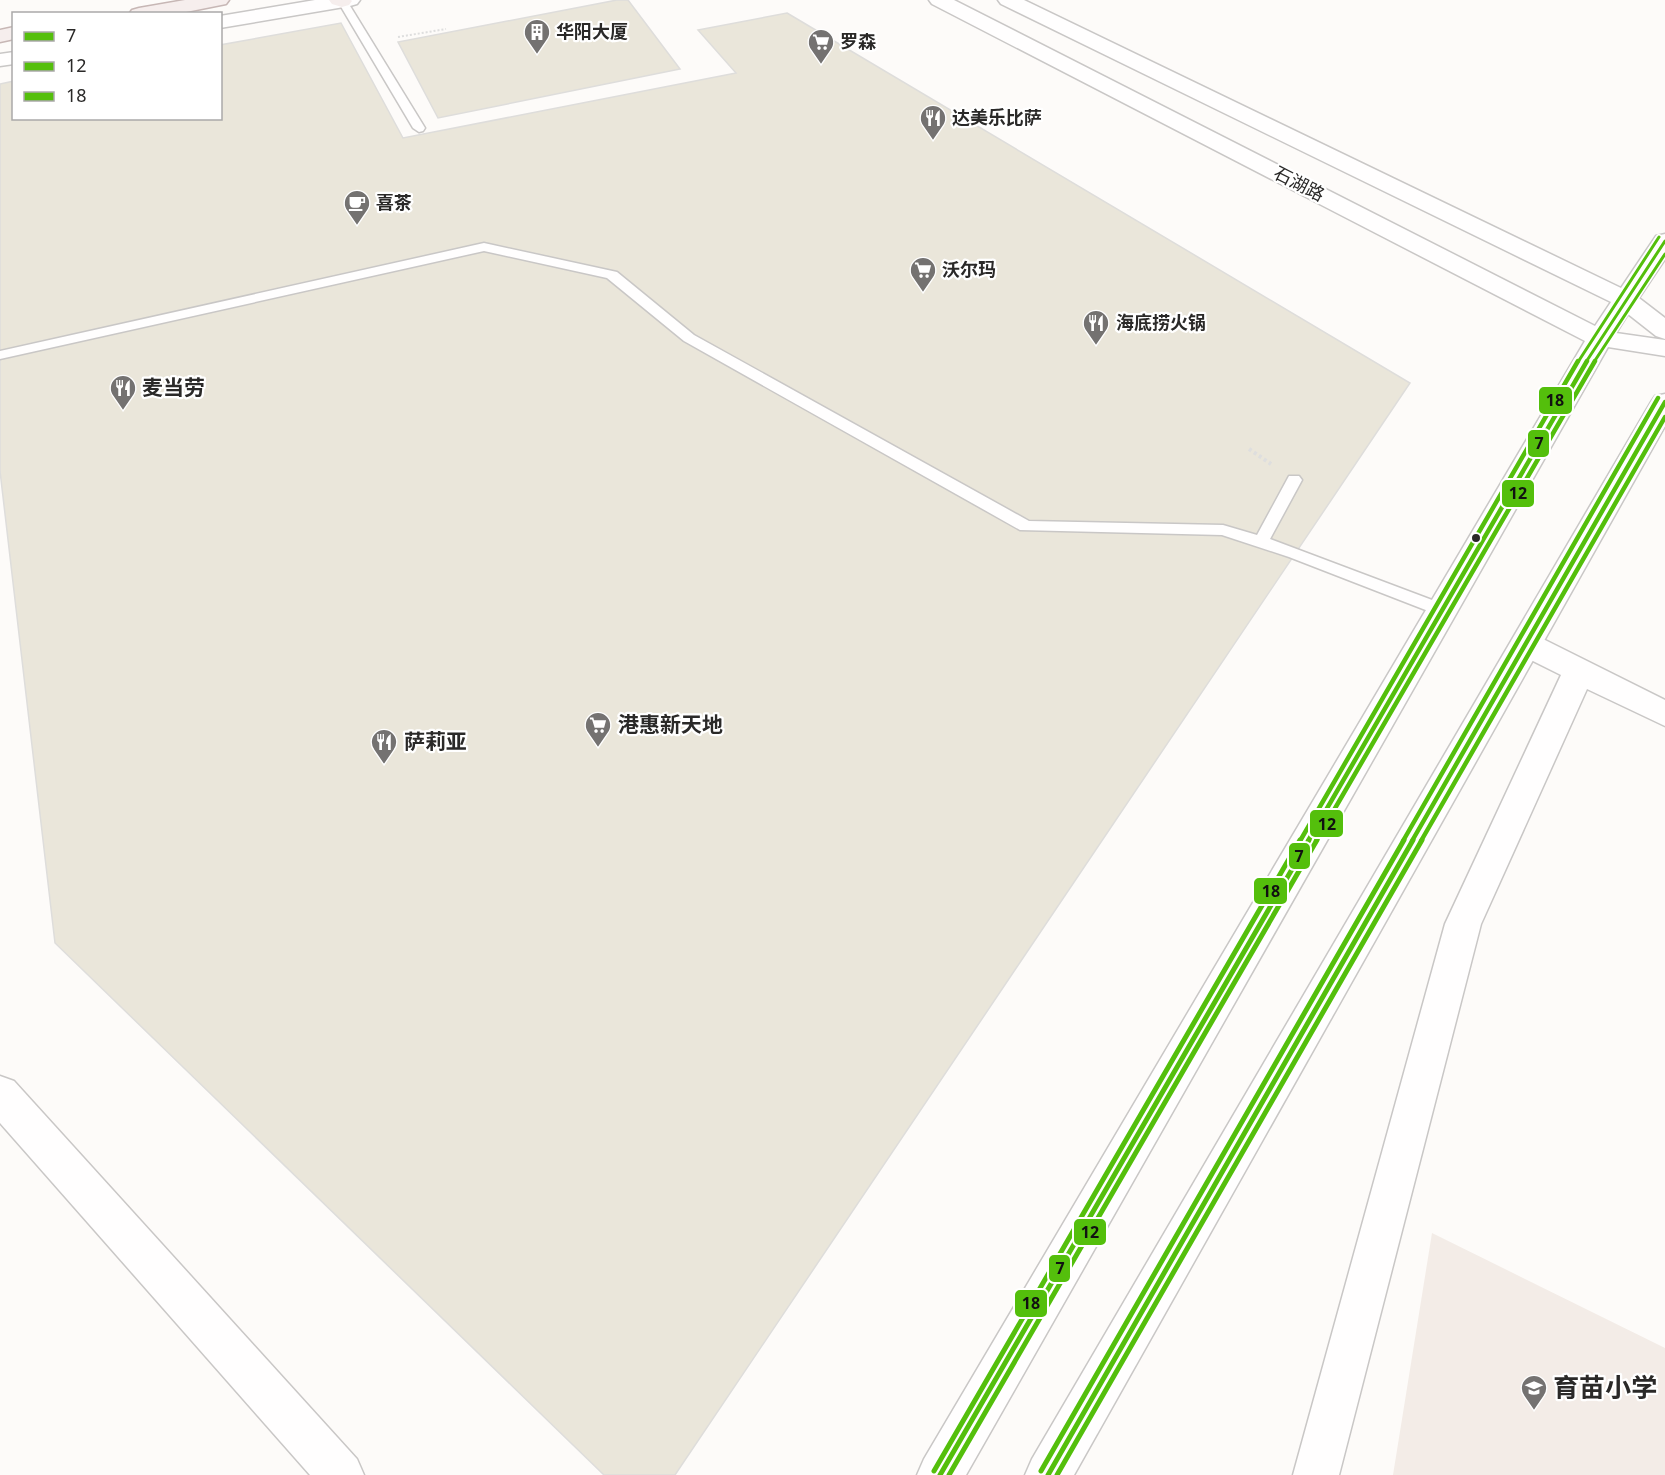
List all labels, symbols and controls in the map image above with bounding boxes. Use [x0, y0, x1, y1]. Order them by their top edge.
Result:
legend [12, 12, 222, 120]
building icon: 华阳大厦 [522, 17, 552, 55]
place label: 华阳大厦 [556, 19, 628, 43]
text: 7 [66, 23, 76, 47]
supermarket icon: 罗森 [806, 27, 836, 65]
place label: 罗森 [840, 29, 876, 53]
text: 12 [66, 53, 87, 77]
text: 18 [66, 83, 87, 107]
restaurant icon: 达美乐比萨 [918, 103, 948, 141]
place label: 达美乐比萨 [952, 105, 1042, 129]
street label: 石湖路 [1270, 160, 1329, 206]
cafe icon: 喜茶 [342, 188, 372, 226]
place label: 喜茶 [376, 190, 412, 214]
supermarket icon: 沃尔玛 [908, 255, 938, 293]
place label: 沃尔玛 [942, 257, 996, 281]
restaurant icon: 海底捞火锅 [1081, 308, 1111, 346]
place label: 海底捞火锅 [1116, 310, 1206, 334]
restaurant icon: 麦当劳 [108, 373, 138, 411]
place label: 麦当劳 [142, 373, 205, 401]
line badge: 18 [1538, 386, 1573, 415]
text: 18 [1546, 389, 1564, 411]
line badge: 7 [1527, 429, 1550, 458]
text: 7 [1534, 432, 1544, 454]
line badge: 12 [1501, 479, 1535, 508]
text: 12 [1509, 482, 1527, 504]
unlabelled marker [1470, 532, 1482, 544]
supermarket icon: 港惠新天地 [583, 710, 613, 748]
place label: 港惠新天地 [618, 710, 723, 738]
restaurant icon: 萨莉亚 [369, 727, 399, 765]
place label: 萨莉亚 [404, 727, 467, 755]
line badge: 12 [1309, 809, 1344, 838]
text: 12 [1318, 813, 1336, 835]
line badge: 7 [1288, 842, 1311, 870]
text: 7 [1294, 845, 1304, 867]
line badge: 18 [1253, 877, 1288, 905]
text: 18 [1262, 880, 1280, 902]
line badge: 12 [1073, 1218, 1107, 1246]
text: 12 [1081, 1221, 1099, 1243]
line badge: 7 [1048, 1254, 1071, 1283]
text: 7 [1055, 1257, 1065, 1279]
line badge: 18 [1014, 1289, 1048, 1318]
text: 18 [1022, 1292, 1040, 1314]
place label: 育苗小学 [1553, 1369, 1657, 1405]
school or university icon: 育苗小学 [1519, 1373, 1549, 1411]

